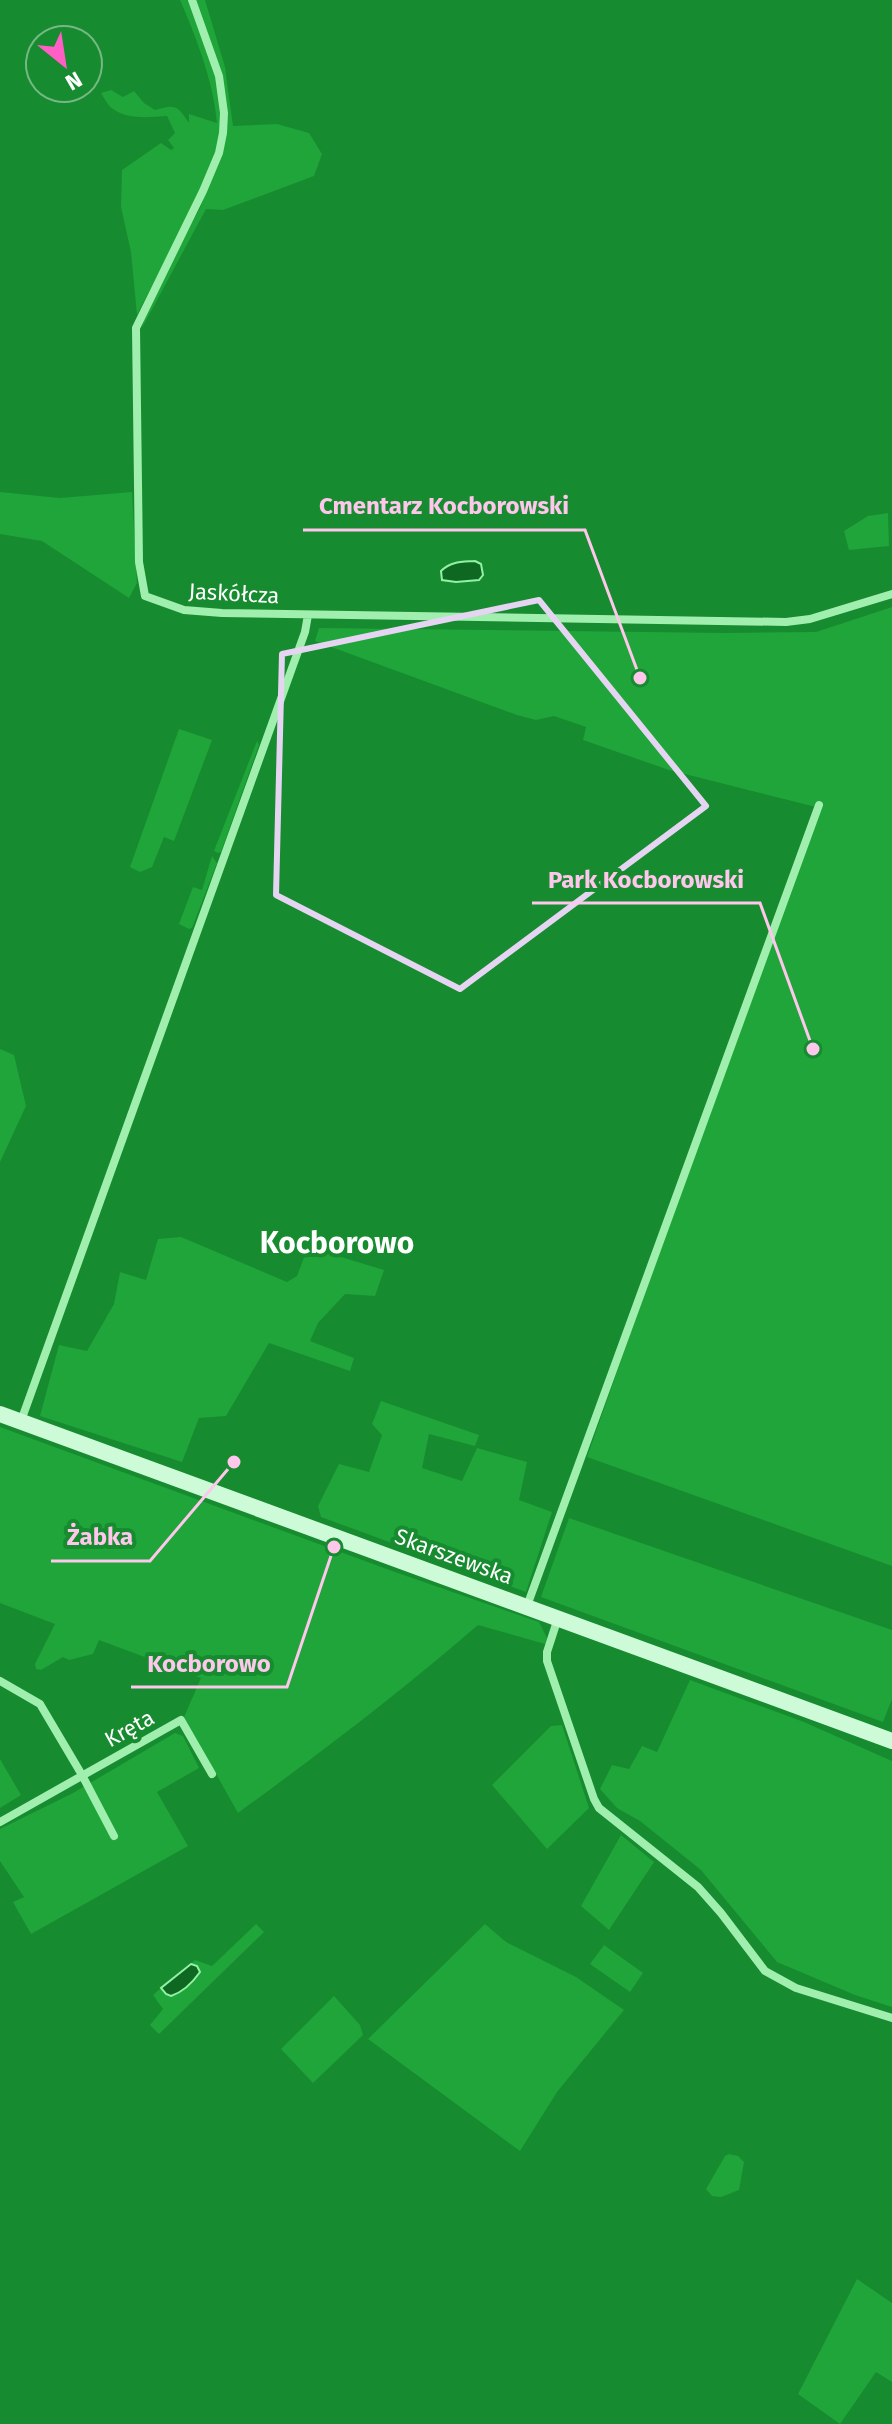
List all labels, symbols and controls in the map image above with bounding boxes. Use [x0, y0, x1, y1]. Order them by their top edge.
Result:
north arrow [24, 24, 104, 104]
text: N [61, 66, 87, 96]
callout: Cmentarz Kocborowski [303, 482, 585, 530]
text: Cmentarz Kocborowski [319, 492, 569, 520]
street label: Jaskółcza [188, 578, 280, 609]
callout: Park Kocborowski [532, 855, 760, 903]
text: Park Kocborowski [548, 866, 744, 894]
district label: Kocborowo [260, 1225, 414, 1261]
callout: Żabka [51, 1513, 150, 1561]
text: Żabka [67, 1522, 133, 1551]
street label: Skarszewska [391, 1523, 517, 1590]
callout: Kocborowo [131, 1639, 287, 1687]
text: Kocborowo [147, 1650, 271, 1678]
street label: Kręta [100, 1704, 159, 1753]

